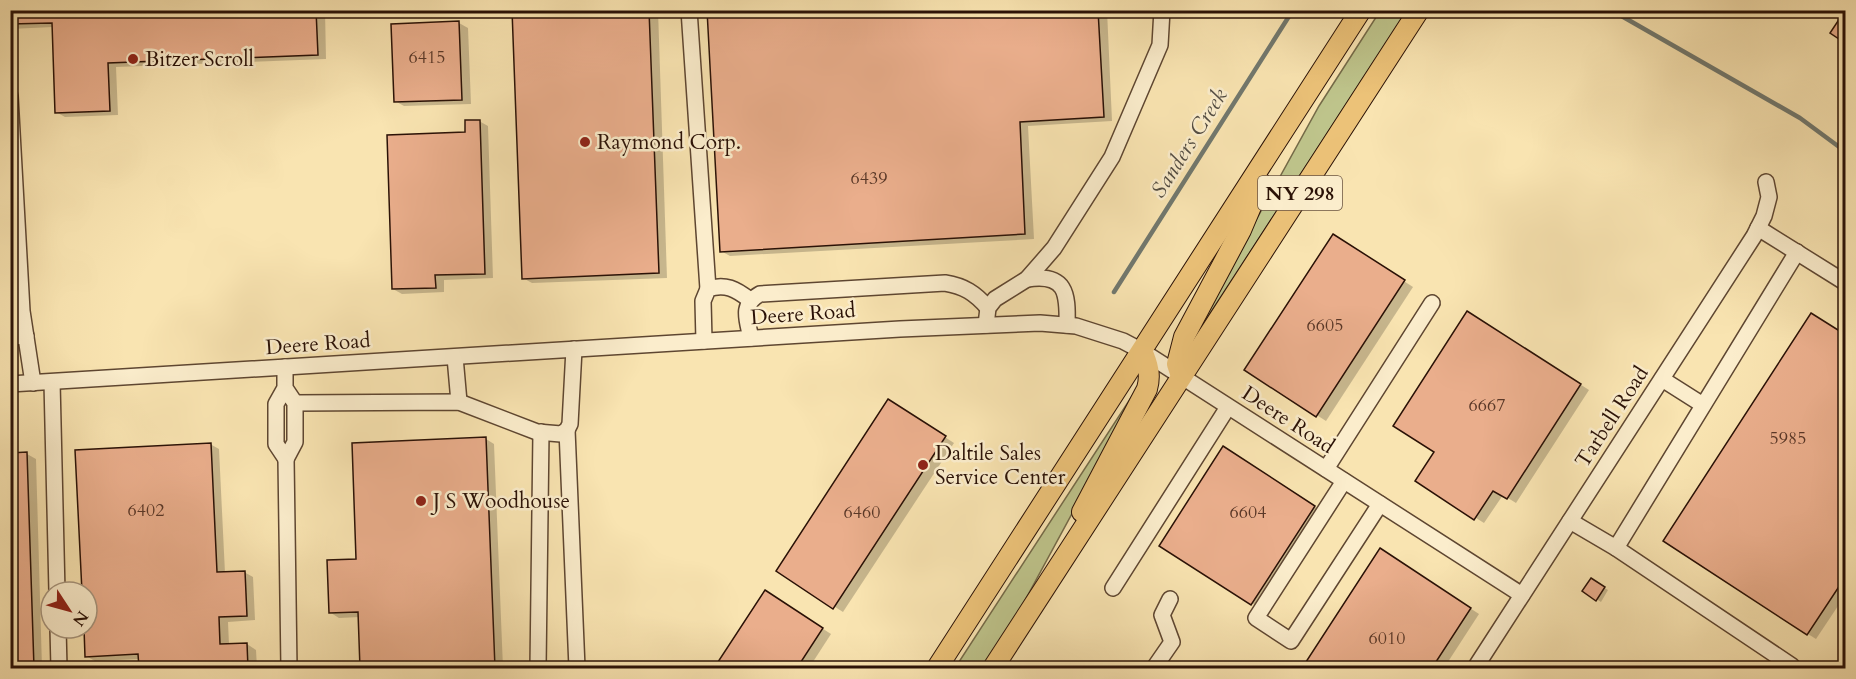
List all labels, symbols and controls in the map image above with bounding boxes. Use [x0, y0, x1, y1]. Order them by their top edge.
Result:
place label: Bitzer Scroll [145, 45, 254, 74]
house number: 6415 [409, 45, 445, 70]
marker: Bitzer Scroll [126, 52, 140, 66]
water label: Sanders Creek [1144, 83, 1235, 203]
place label: Raymond Corp. [597, 128, 741, 157]
marker: Raymond Corp. [578, 135, 592, 149]
house number: 6439 [851, 166, 887, 191]
road number: NY 298 [1258, 176, 1342, 210]
street label: Deere Road [750, 296, 856, 332]
house number: 6605 [1307, 313, 1343, 338]
street label: Deere Road [265, 326, 371, 362]
street label: Tarbell Road [1568, 361, 1656, 473]
street label: Deere Road [1236, 379, 1340, 461]
house number: 6667 [1469, 393, 1505, 418]
house number: 5985 [1770, 426, 1806, 451]
place label: Daltile Sales Service Center [935, 439, 1066, 492]
marker: Daltile Sales Service Center [916, 458, 930, 472]
place label: J S Woodhouse [430, 487, 570, 516]
marker: J S Woodhouse [414, 494, 428, 508]
house number: 6402 [128, 498, 164, 523]
house number: 6460 [844, 500, 880, 525]
house number: 6604 [1230, 500, 1266, 525]
north arrow [39, 580, 99, 640]
text: N [67, 606, 93, 630]
house number: 6010 [1369, 626, 1405, 651]

